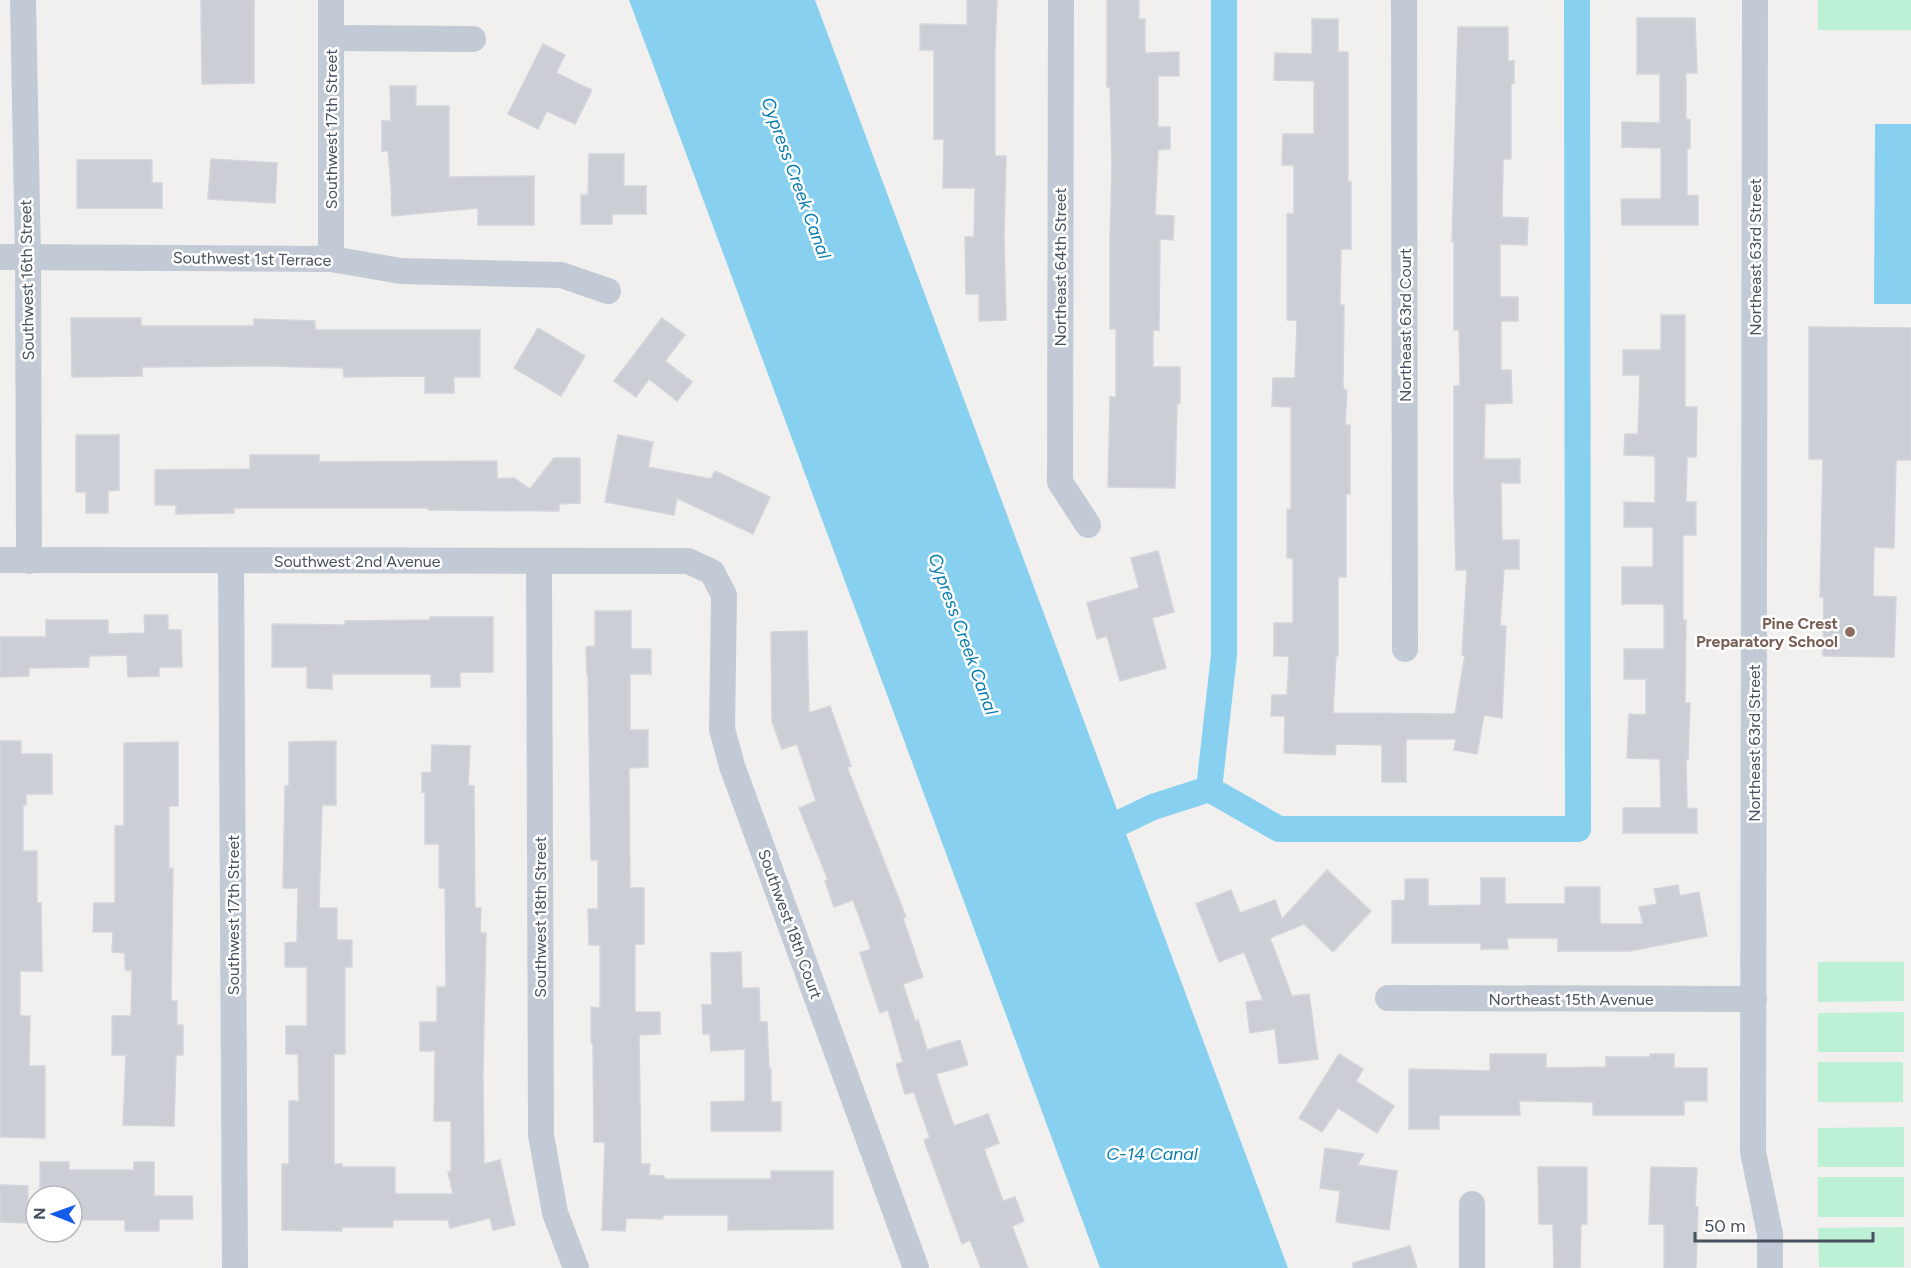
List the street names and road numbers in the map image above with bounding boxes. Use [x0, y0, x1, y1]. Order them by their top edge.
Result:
street label: Southwest 17th Street [322, 49, 341, 209]
street label: Northeast 63rd Street [1746, 178, 1765, 336]
street label: Northeast 64th Street [1051, 187, 1070, 347]
street label: Southwest 16th Street [16, 199, 38, 361]
street label: Southwest 1st Terrace [173, 248, 332, 270]
street label: Northeast 63rd Court [1396, 248, 1415, 402]
street label: Southwest 2nd Avenue [274, 552, 441, 571]
street label: Northeast 63rd Street [1745, 664, 1764, 822]
street label: Southwest 17th Street [224, 835, 243, 995]
street label: Southwest 18th Street [531, 836, 550, 998]
street label: Southwest 18th Court [754, 847, 826, 1001]
street label: Northeast 15th Avenue [1488, 990, 1654, 1009]

